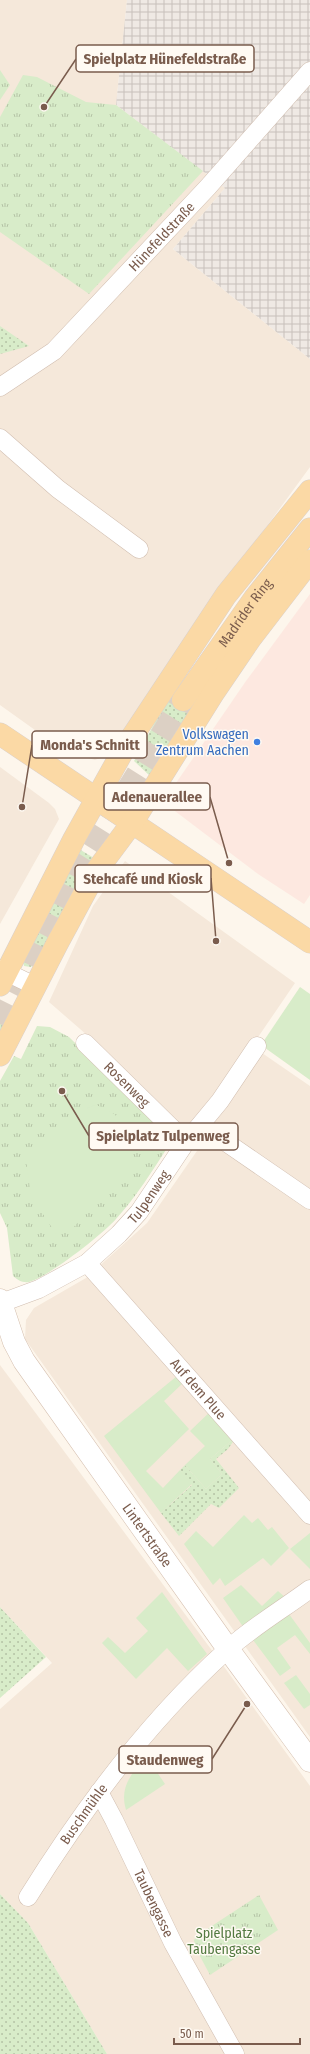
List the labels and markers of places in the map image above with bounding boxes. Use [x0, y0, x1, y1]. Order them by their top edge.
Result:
callout: Spielplatz Hünefeldstraße [76, 45, 254, 72]
place label: Volkswagen Zentrum Aachen [156, 726, 249, 759]
callout: Monda's Schnitt [32, 731, 147, 758]
marker: Volkswagen Zentrum Aachen [252, 737, 262, 747]
callout: Adenauerallee [104, 783, 210, 810]
callout: Stehcafé und Kiosk [75, 865, 211, 892]
callout: Spielplatz Tulpenweg [89, 1123, 238, 1150]
callout: Staudenweg [119, 1746, 212, 1773]

